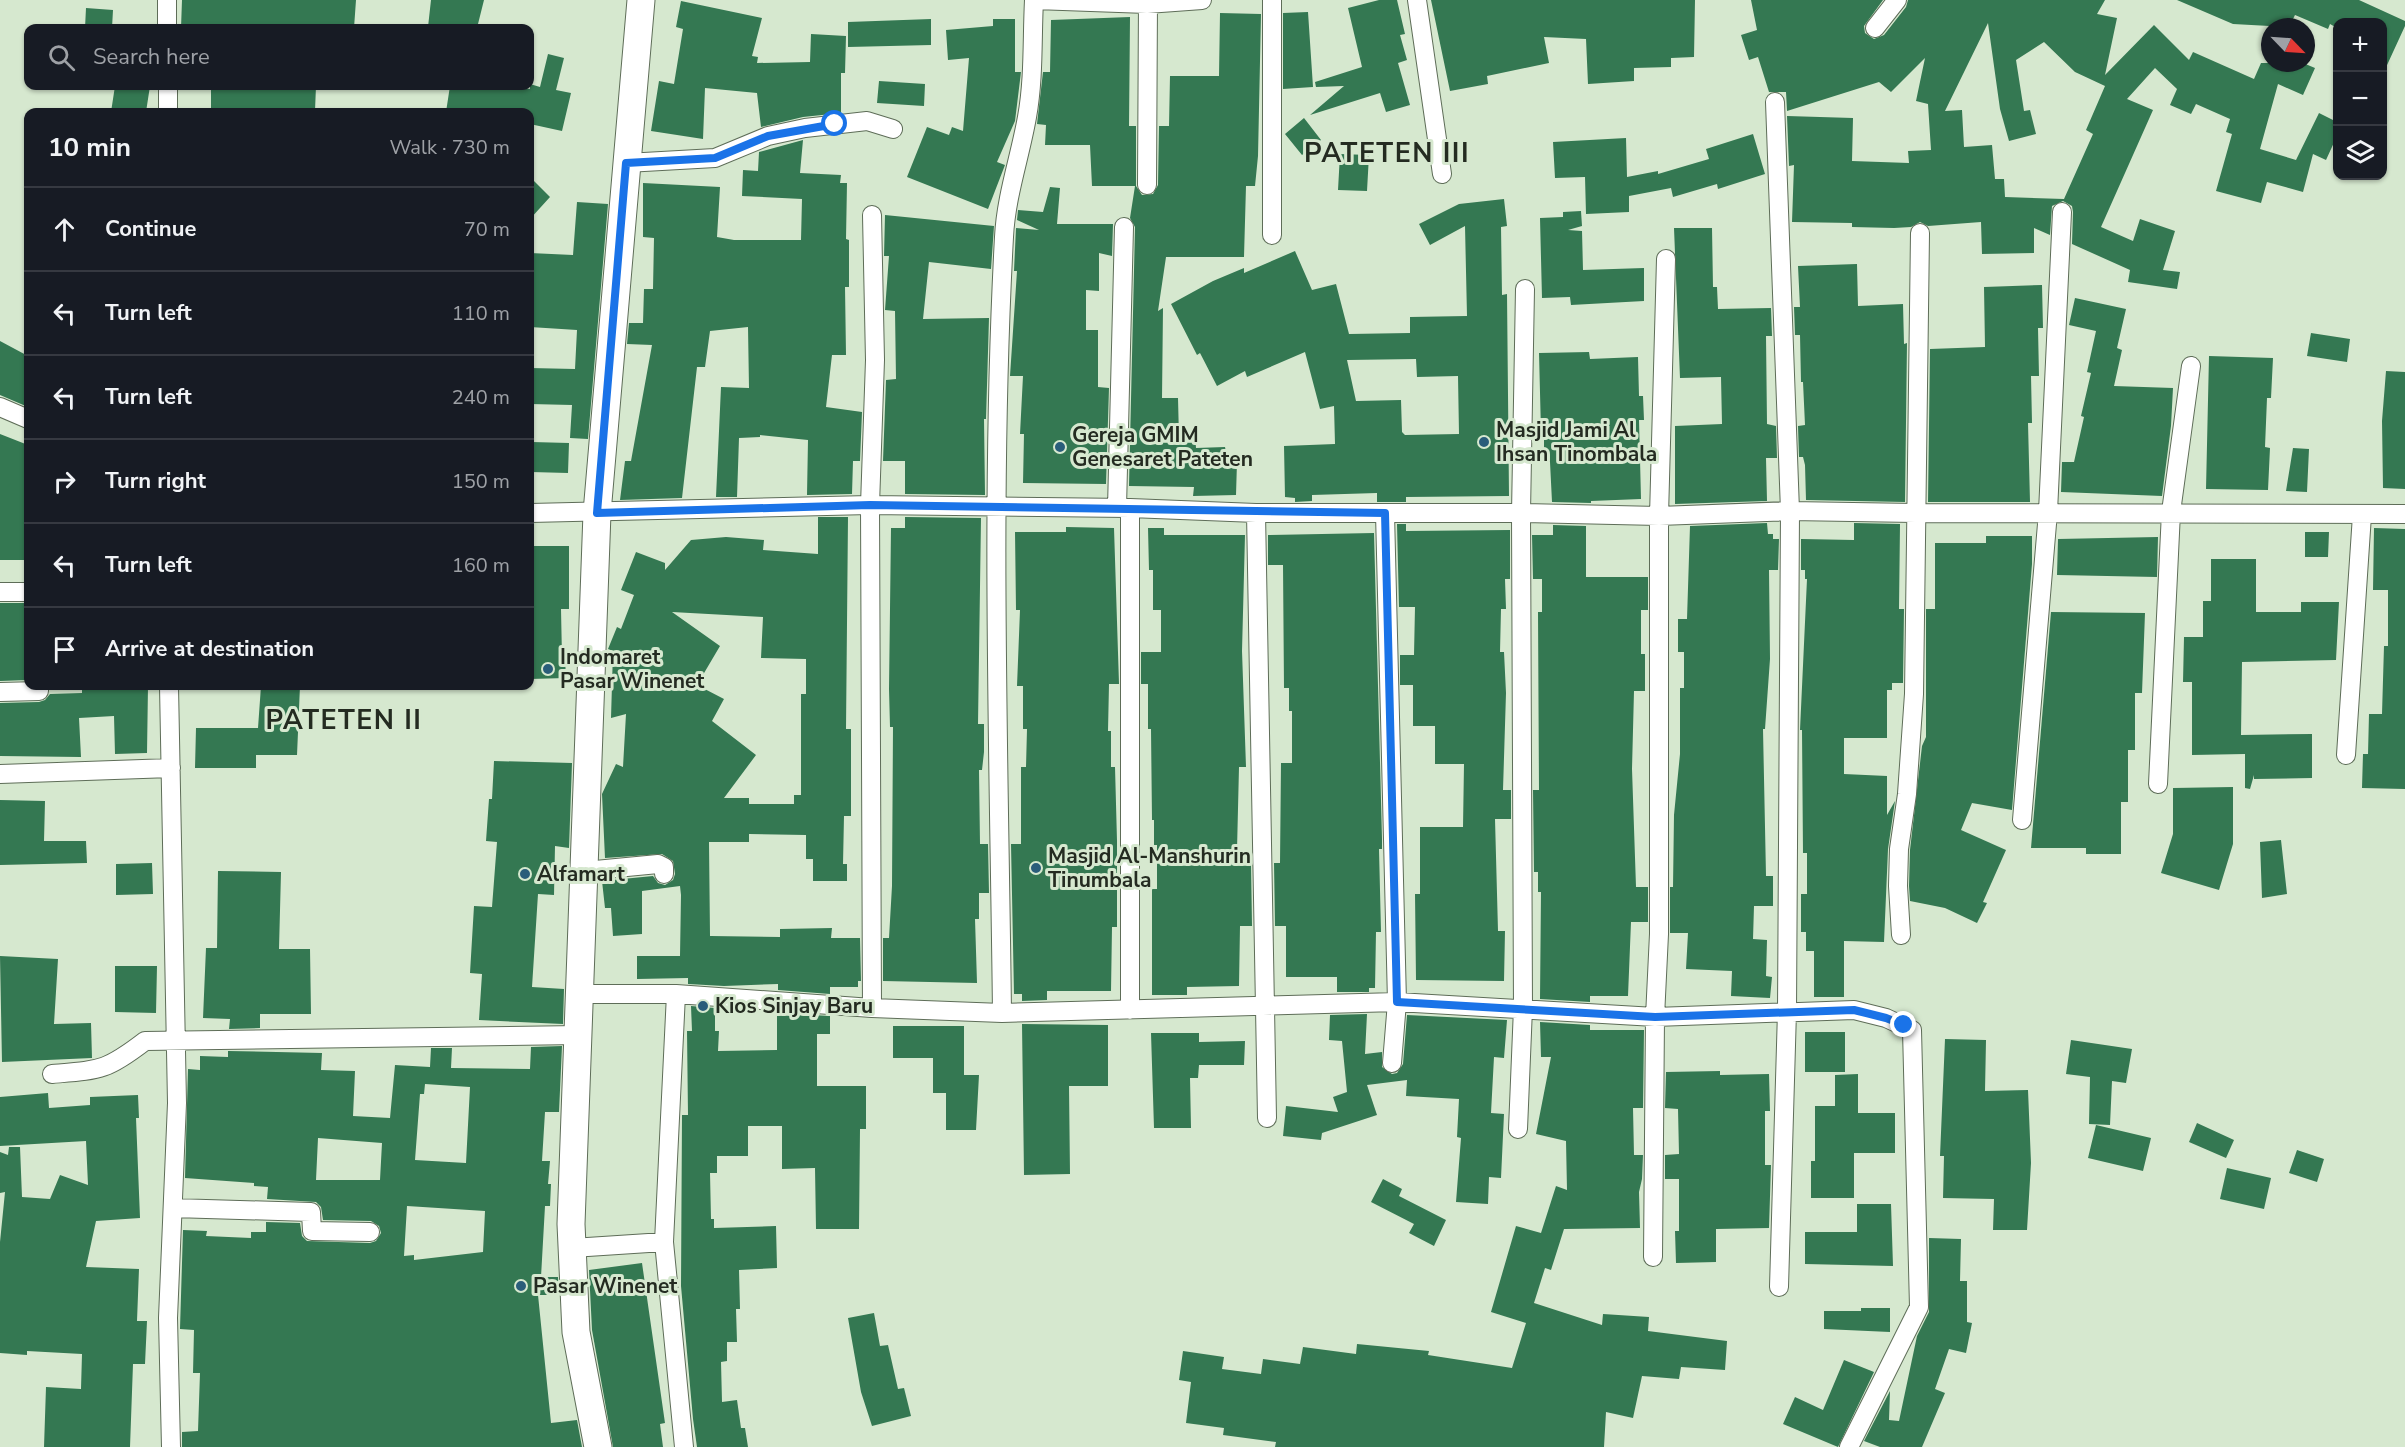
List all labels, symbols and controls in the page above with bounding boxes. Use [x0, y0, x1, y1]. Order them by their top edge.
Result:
north arrow [2261, 18, 2315, 72]
map controls [2333, 18, 2387, 180]
button: + [2333, 18, 2387, 72]
search box [24, 24, 534, 90]
icon: search [45, 41, 78, 74]
text: Search here [93, 42, 210, 72]
button: − [2333, 72, 2387, 126]
route start [821, 110, 847, 136]
button: layers [2333, 126, 2387, 180]
text: 10 min [48, 130, 131, 165]
text: Walk · 730 m [390, 134, 510, 161]
district label: PATETEN III [1304, 135, 1470, 172]
icon: ahead [48, 213, 81, 246]
text: Continue [105, 214, 196, 244]
text: 70 m [464, 216, 510, 243]
icon: left [48, 297, 81, 330]
text: Turn left [105, 298, 192, 328]
text: 110 m [452, 300, 510, 327]
icon: left [48, 381, 81, 414]
text: Turn left [105, 382, 192, 412]
text: 240 m [452, 384, 510, 411]
place label: Masjid Jami Al Ihsan Tinombala [1496, 416, 1657, 468]
place label: Gereja GMIM Genesaret Pateten [1072, 421, 1253, 473]
marker: Masjid Jami Al Ihsan Tinombala [1477, 435, 1491, 449]
marker: Gereja GMIM Genesaret Pateten [1053, 440, 1067, 454]
icon: right [48, 465, 81, 498]
text: Turn right [105, 466, 206, 496]
text: 150 m [452, 468, 510, 495]
icon: left [48, 549, 81, 582]
text: Turn left [105, 550, 192, 580]
text: 160 m [452, 552, 510, 579]
icon: arrive [48, 633, 81, 666]
text: Arrive at destination [105, 634, 314, 664]
place label: Indomaret Pasar Winenet [560, 643, 705, 695]
marker: Indomaret Pasar Winenet [541, 662, 555, 676]
district label: PATETEN II [266, 702, 422, 739]
place label: Masjid Al-Manshurin Tinumbala [1048, 842, 1251, 894]
place label: Alfamart [537, 860, 626, 888]
marker: Masjid Al-Manshurin Tinumbala [1029, 861, 1043, 875]
marker: Alfamart [518, 867, 532, 881]
place label: Kios Sinjay Baru [715, 992, 873, 1020]
marker: Kios Sinjay Baru [696, 999, 710, 1013]
route end [1890, 1011, 1916, 1037]
place label: Pasar Winenet [533, 1272, 678, 1300]
marker: Pasar Winenet [514, 1279, 528, 1293]

